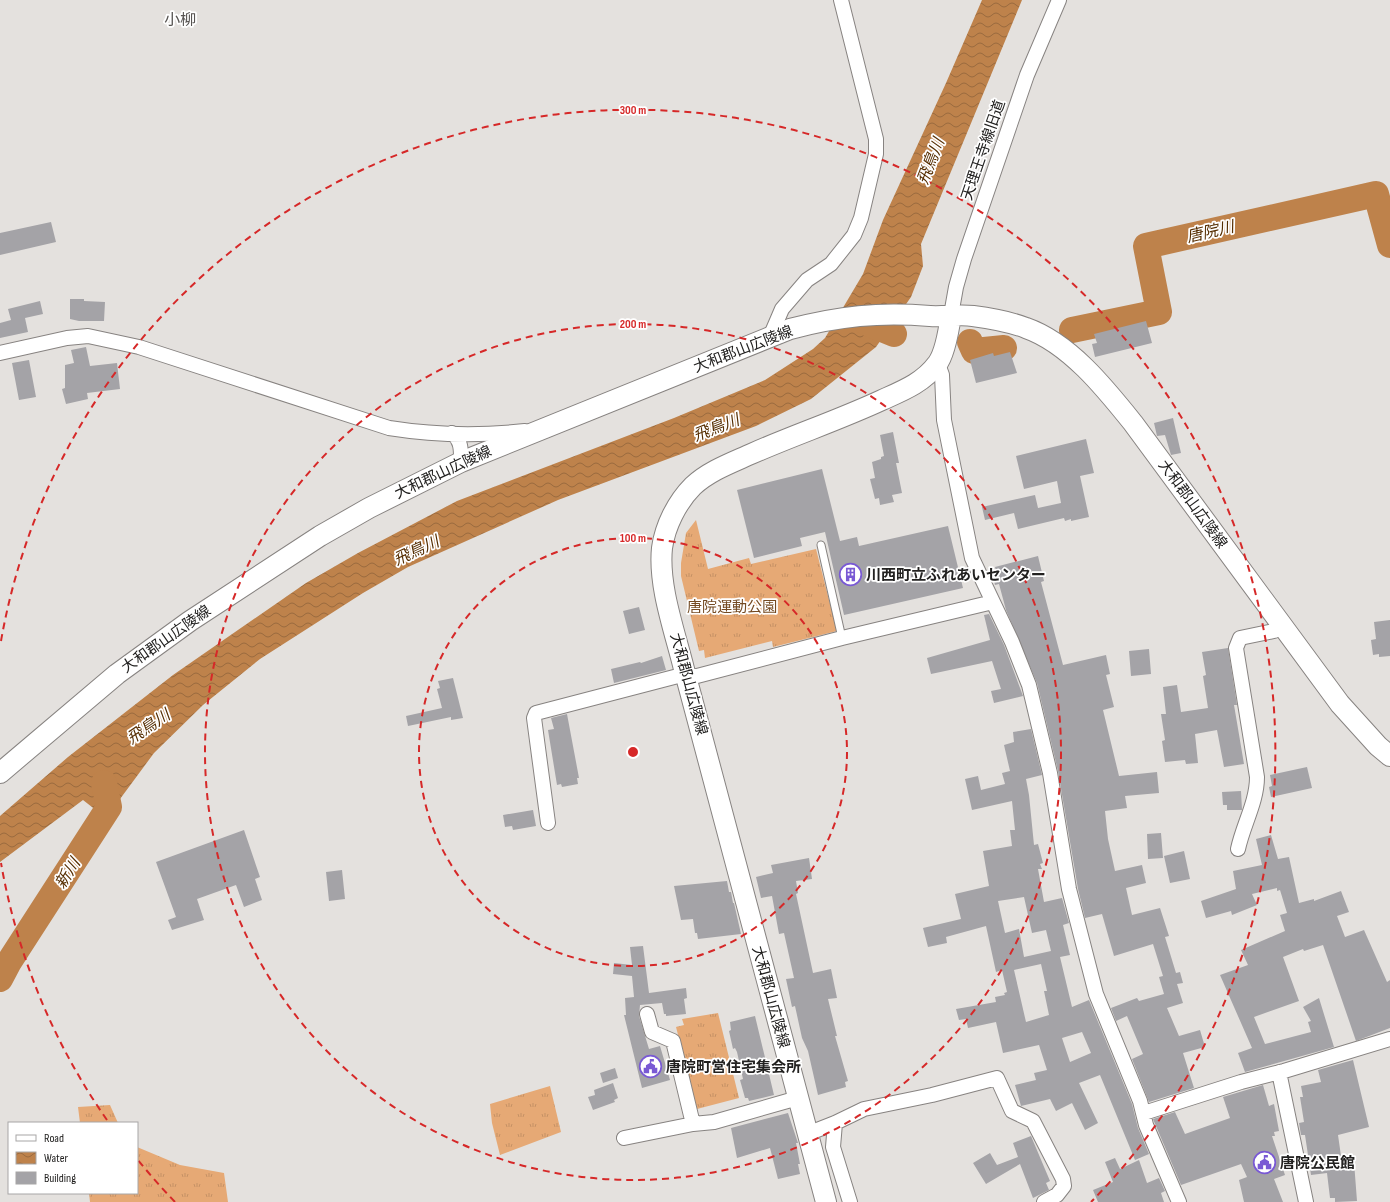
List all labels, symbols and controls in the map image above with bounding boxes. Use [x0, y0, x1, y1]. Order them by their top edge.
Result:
district label: 小柳 [164, 11, 196, 30]
street label: 天理王寺線旧道 [957, 97, 1010, 203]
text: 300 m [620, 103, 646, 118]
water label: 飛鳥川 [914, 134, 950, 187]
water label: 唐院川 [1185, 217, 1238, 247]
text: 200 m [620, 317, 646, 332]
street label: 大和郡山広陵線 [691, 322, 796, 377]
water label: 飛鳥川 [691, 410, 744, 446]
street label: 大和郡山広陵線 [392, 442, 495, 503]
street label: 大和郡山広陵線 [1154, 456, 1231, 552]
text: 100 m [620, 531, 646, 546]
water label: 飛鳥川 [391, 532, 444, 570]
building icon: 川西町立ふれあいセンター [837, 562, 863, 588]
place label: 川西町立ふれあいセンター [866, 566, 1046, 585]
park label: 唐院運動公園 [687, 598, 777, 617]
street label: 大和郡山広陵線 [118, 602, 215, 677]
street label: 大和郡山広陵線 [666, 631, 711, 737]
water label: 飛鳥川 [124, 705, 176, 749]
centre of rings [626, 745, 640, 759]
water label: 新川 [52, 854, 86, 892]
street label: 大和郡山広陵線 [748, 944, 793, 1050]
public building icon: 唐院町営住宅集会所 [638, 1054, 664, 1080]
place label: 唐院町営住宅集会所 [666, 1058, 801, 1077]
legend [8, 1122, 138, 1194]
text: Road [44, 1131, 64, 1146]
public building icon: 唐院公民館 [1252, 1150, 1278, 1176]
text: Water [44, 1151, 68, 1166]
place label: 唐院公民館 [1280, 1154, 1355, 1173]
text: Building [44, 1171, 76, 1186]

